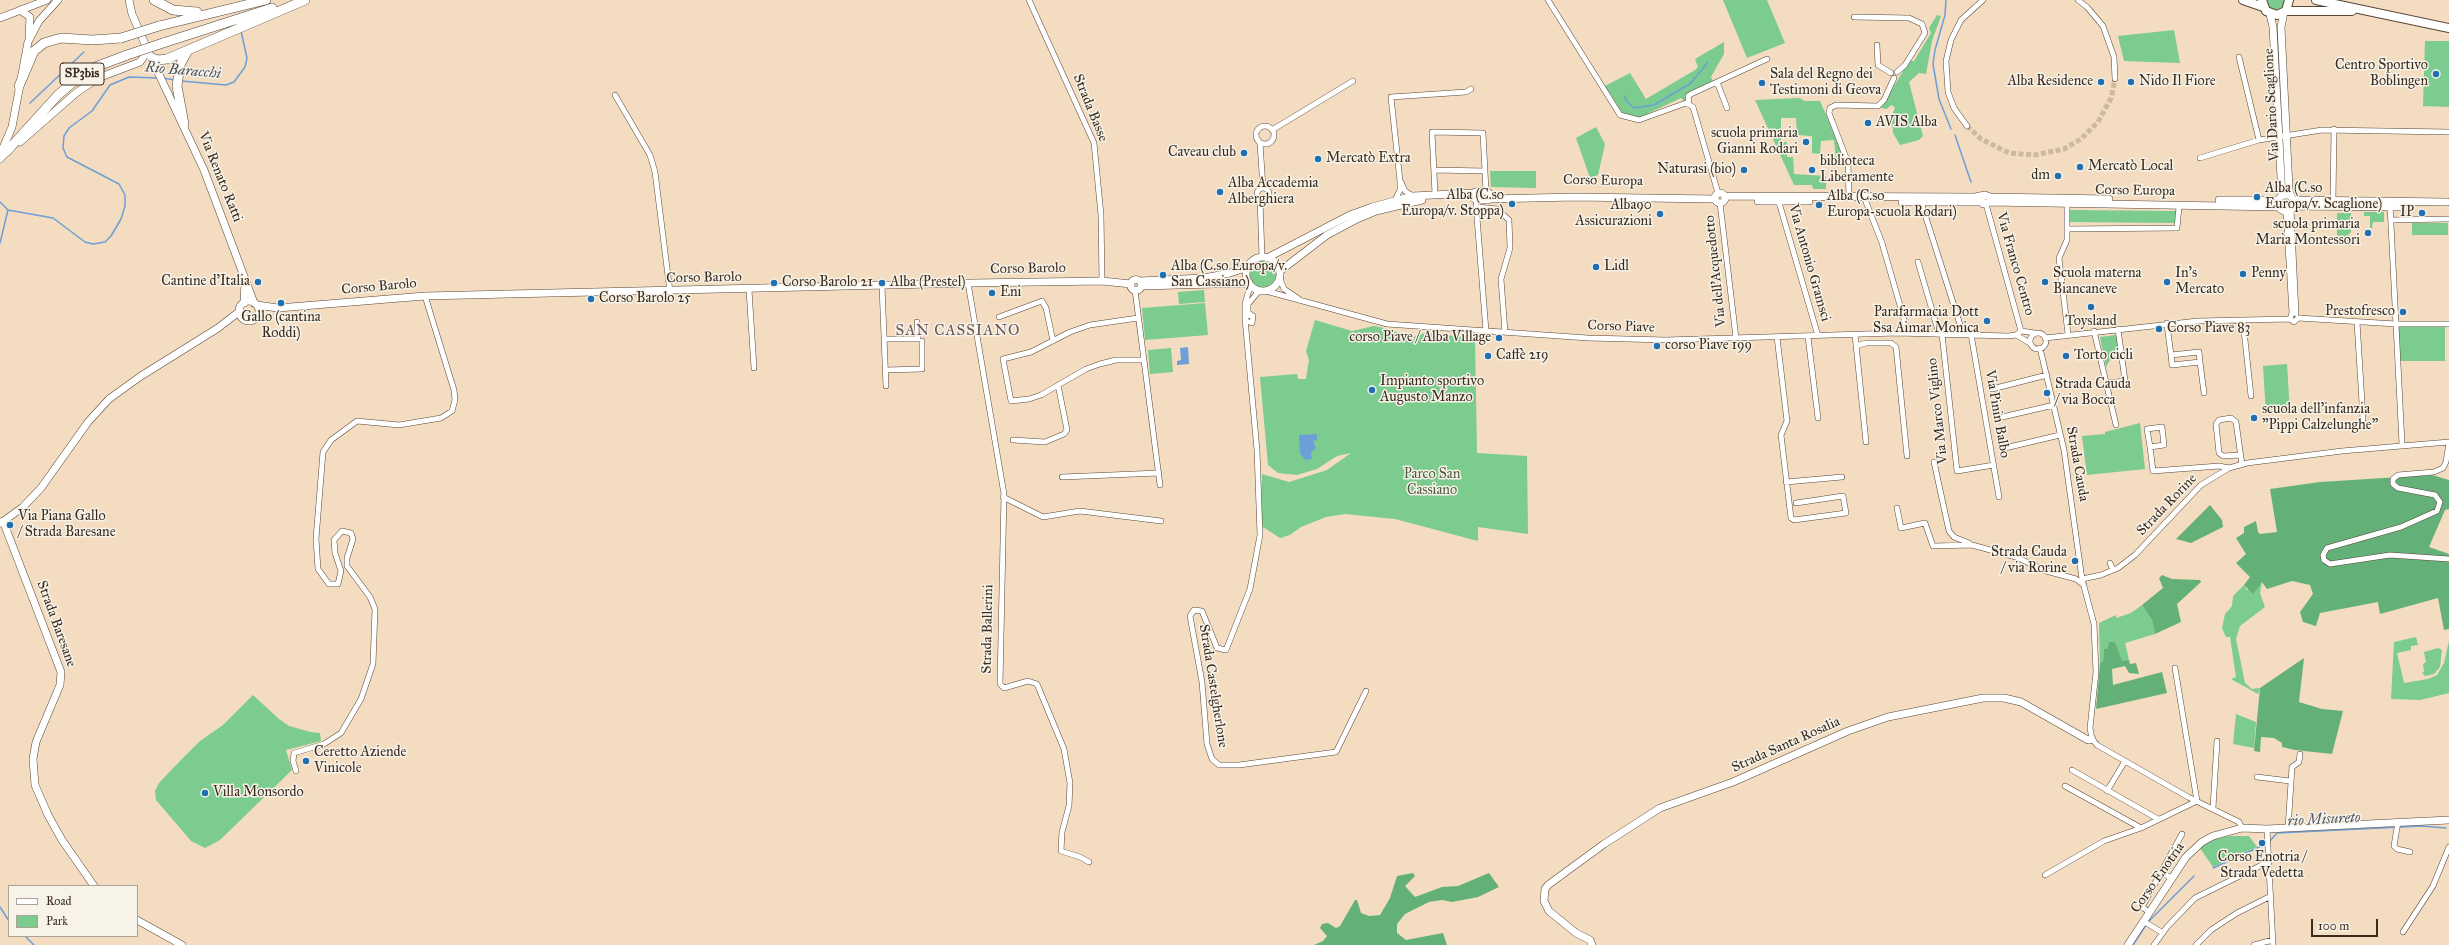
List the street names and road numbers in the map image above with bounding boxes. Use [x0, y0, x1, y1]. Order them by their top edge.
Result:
street label: Via Dario Scaglione [2261, 48, 2283, 162]
road number: SP3bis [60, 63, 104, 85]
street label: Strada Basse [1069, 72, 1111, 144]
street label: Via Renato Ratti [194, 129, 246, 225]
street label: Corso Europa [1563, 172, 1643, 190]
street label: Corso Europa [2095, 182, 2175, 200]
street label: Via Antonio Gramsci [1784, 202, 1834, 324]
street label: Via Franco Centro [1992, 211, 2038, 317]
street label: Via dell'Acquedotto [1702, 214, 1730, 328]
street label: Corso Barolo [990, 260, 1066, 278]
street label: Corso Barolo [666, 269, 742, 287]
street label: Corso Barolo [341, 275, 417, 299]
street label: Corso Piave [1587, 317, 1655, 337]
street label: Via Marco Viglino [1924, 357, 1952, 465]
street label: Via Pinin Balbo [1981, 369, 2013, 459]
street label: Strada Cauda [2062, 425, 2092, 503]
street label: Strada Rorine [2133, 471, 2201, 539]
street label: Strada Baresane [33, 579, 79, 669]
street label: Strada Ballerini [979, 584, 997, 674]
street label: Strada Castelgherlone [1195, 623, 1231, 749]
street label: Strada Santa Rosalia [1729, 714, 1843, 776]
street label: Corso Enotria [2128, 840, 2188, 916]

